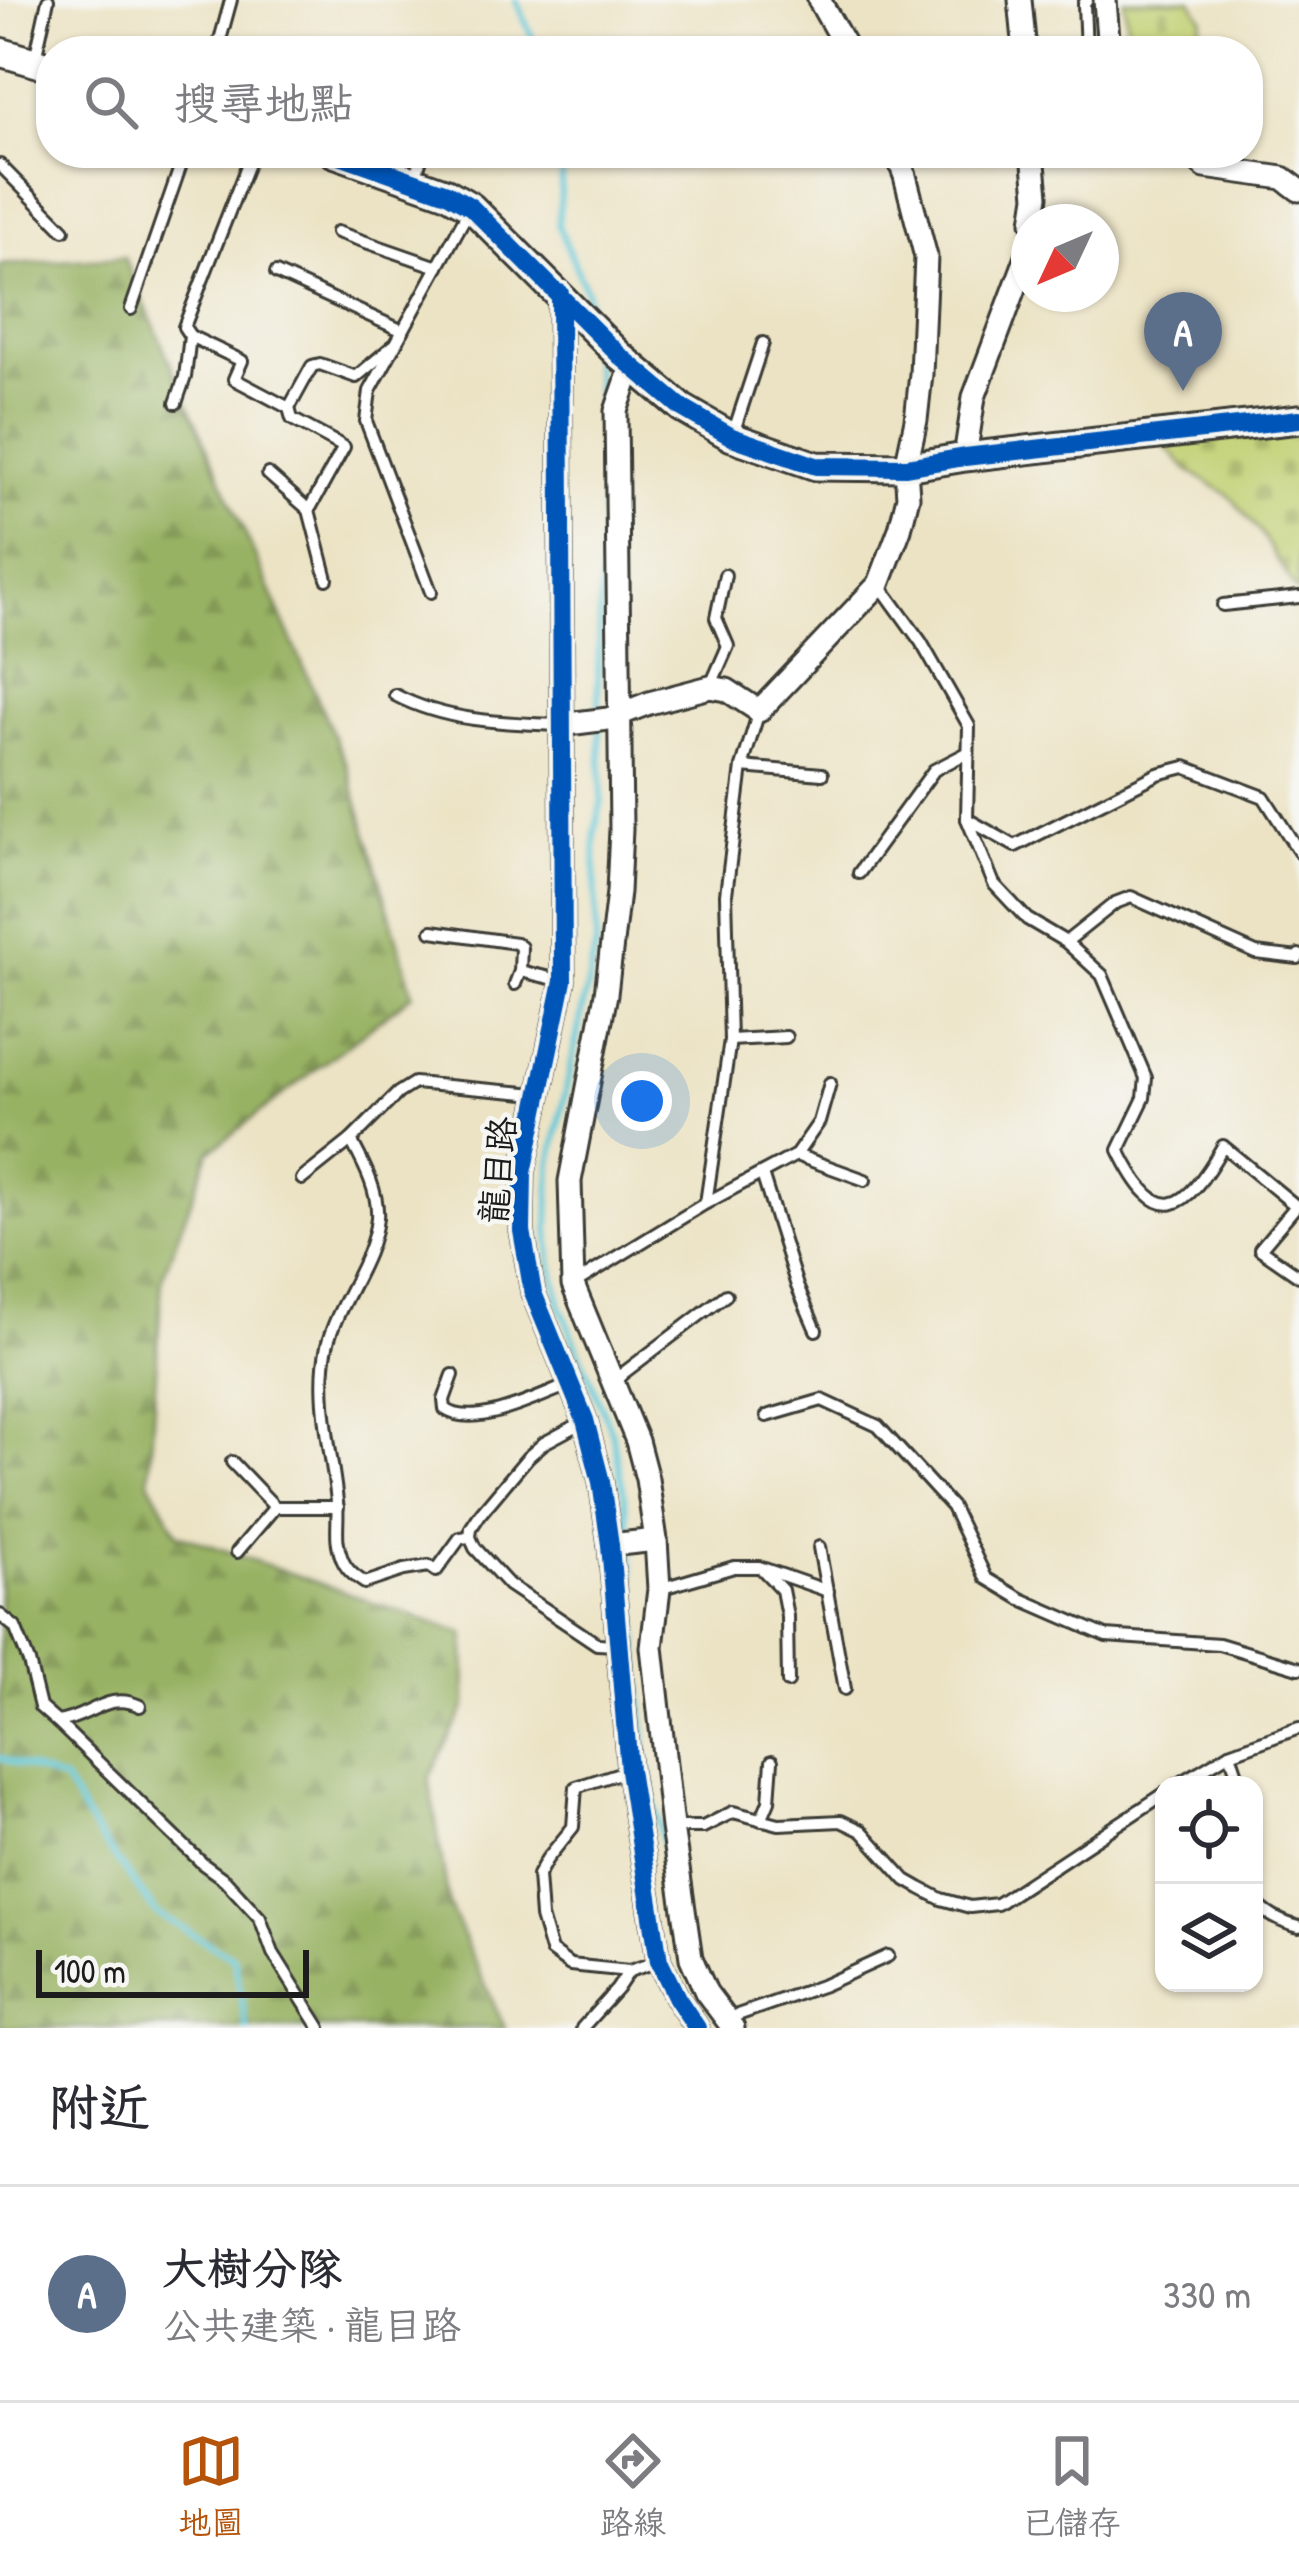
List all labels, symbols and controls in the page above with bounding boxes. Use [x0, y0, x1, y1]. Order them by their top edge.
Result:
search box [36, 36, 1263, 168]
icon: search [78, 69, 144, 135]
text: 搜尋地點 [174, 72, 354, 133]
north arrow [1011, 204, 1119, 312]
pin: A [1144, 292, 1222, 391]
your location [612, 1071, 672, 1131]
street label: 龍目路 [468, 1114, 526, 1226]
map controls [1155, 1776, 1263, 1992]
button: locate [1155, 1776, 1263, 1884]
button: layers [1155, 1884, 1263, 1992]
scale bar [36, 1944, 309, 1997]
text: 100 m [54, 1949, 126, 1993]
text: 附近 [48, 2072, 150, 2141]
text: 大樹分隊 [162, 2237, 342, 2298]
text: A [77, 2267, 97, 2320]
text: 330 m [1163, 2267, 1251, 2320]
text: 公共建築 · 龍目路 [162, 2298, 461, 2351]
tab: 地圖 [178, 2428, 244, 2544]
tab: 路線 [600, 2428, 666, 2544]
tab: 已儲存 [1022, 2428, 1121, 2544]

